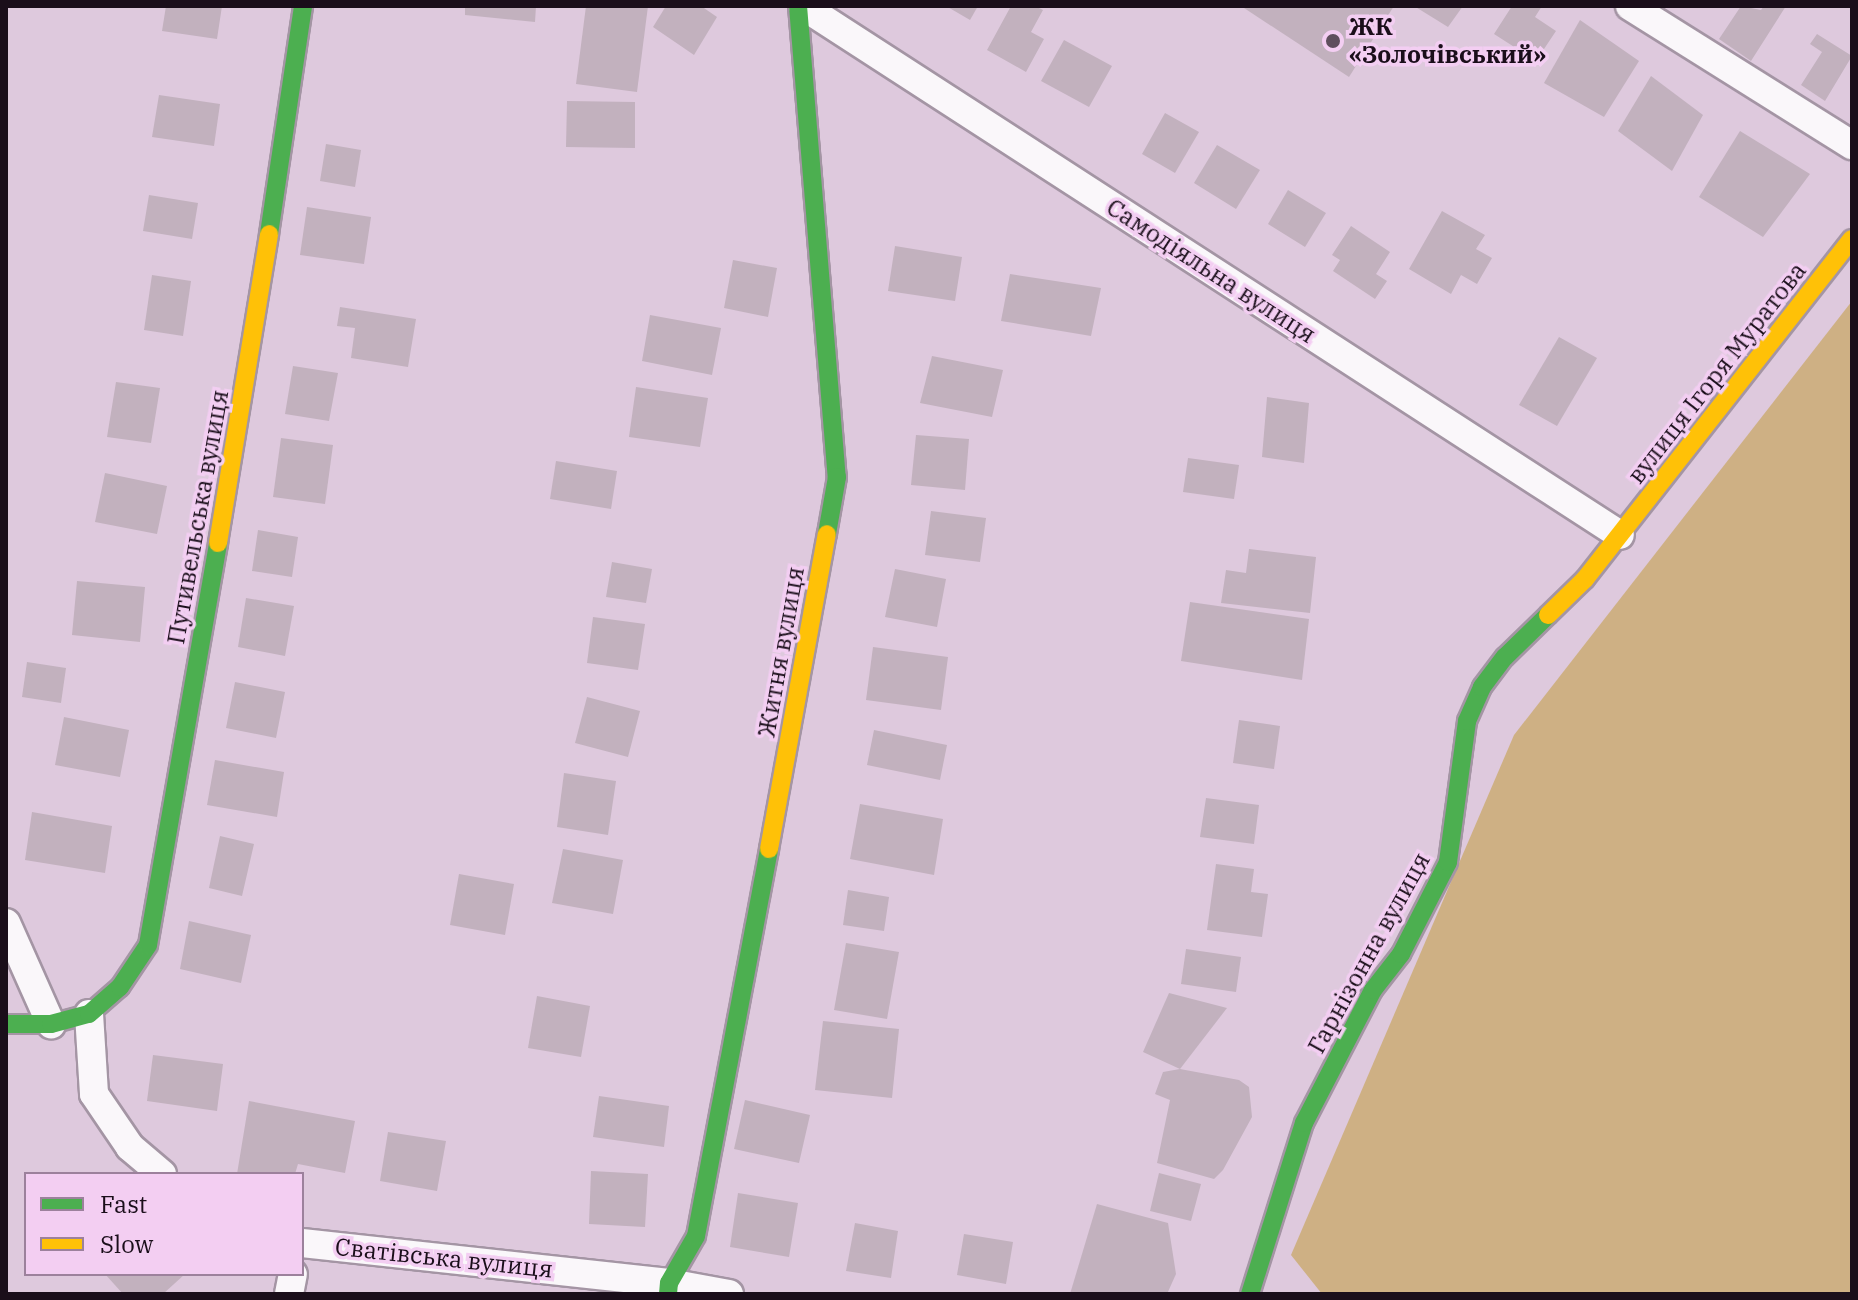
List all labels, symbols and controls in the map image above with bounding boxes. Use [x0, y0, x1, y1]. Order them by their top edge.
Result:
place label: ЖК «Золочівський» [1349, 13, 1546, 69]
marker: ЖК «Золочівський» [1324, 32, 1342, 50]
street label: Самодіяльна вулиця [1101, 193, 1321, 349]
street label: вулиця Ігоря Муратова [1622, 257, 1812, 489]
street label: Путивельська вулиця [161, 388, 235, 646]
street label: Житня вулиця [752, 565, 810, 739]
street label: Гарнізонна вулиця [1302, 848, 1436, 1058]
legend [24, 1172, 304, 1276]
text: Fast [100, 1188, 147, 1220]
text: Slow [100, 1228, 153, 1260]
street label: Сватівська вулиця [334, 1232, 554, 1284]

